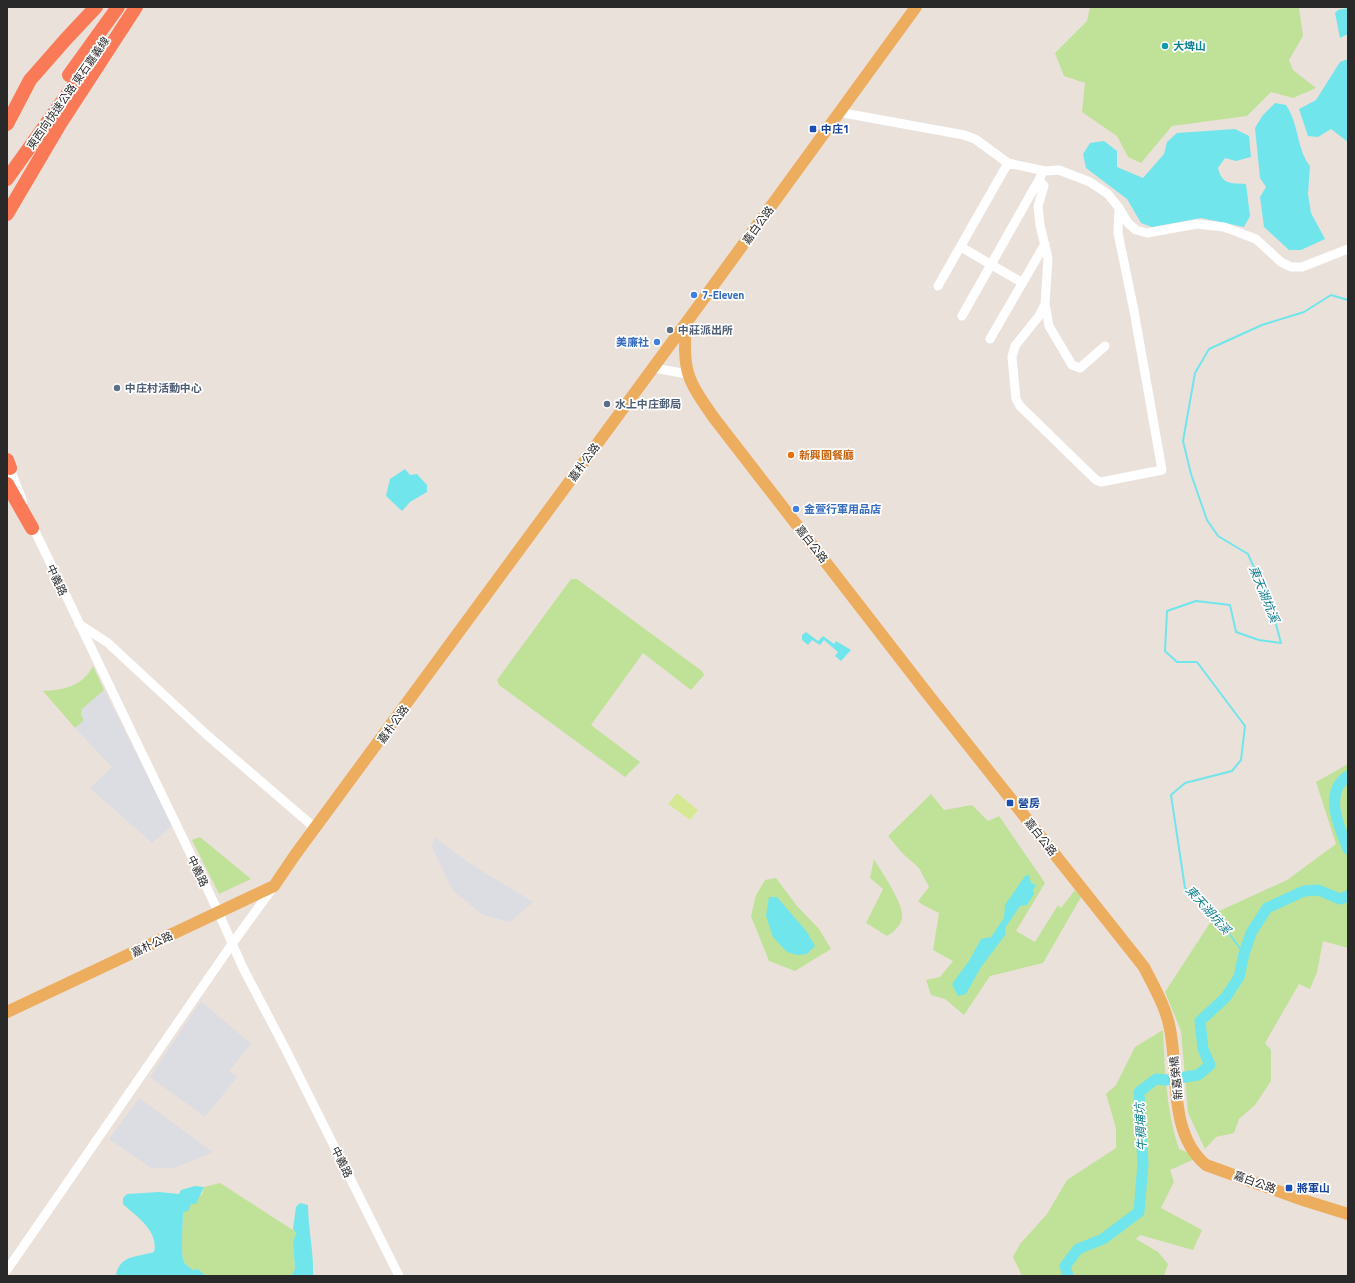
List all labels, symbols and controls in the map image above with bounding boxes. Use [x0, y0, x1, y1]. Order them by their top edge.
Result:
street label: 東西向快速公路 東石嘉義線 [23, 33, 113, 153]
place label: 大埤山 [1173, 38, 1206, 54]
marker: 大埤山 [1160, 41, 1170, 51]
place label: 中庄1 [821, 121, 849, 137]
marker: 中庄1 [808, 124, 818, 134]
street label: 嘉白公路 [739, 202, 777, 248]
place label: 7-Eleven [702, 287, 744, 303]
marker: 7-Eleven [689, 290, 699, 300]
place label: 中莊派出所 [678, 322, 733, 338]
marker: 中莊派出所 [665, 325, 675, 335]
place label: 美廉社 [616, 334, 649, 350]
marker: 美廉社 [652, 337, 662, 347]
place label: 中庄村活動中心 [125, 380, 202, 396]
marker: 中庄村活動中心 [112, 383, 122, 393]
place label: 水上中庄郵局 [615, 396, 681, 412]
marker: 水上中庄郵局 [602, 399, 612, 409]
street label: 嘉朴公路 [565, 439, 603, 485]
place label: 新興園餐廳 [799, 447, 854, 463]
marker: 新興園餐廳 [786, 450, 796, 460]
place label: 金萱行軍用品店 [804, 501, 881, 517]
marker: 金萱行軍用品店 [791, 504, 801, 514]
street label: 嘉白公路 [792, 522, 832, 566]
street label: 中義路 [43, 562, 71, 598]
water label: 東天湖坑溪 [1244, 562, 1285, 627]
street label: 嘉朴公路 [374, 701, 412, 747]
place label: 營房 [1018, 795, 1040, 811]
marker: 營房 [1005, 798, 1015, 808]
street label: 嘉白公路 [1021, 815, 1061, 859]
street label: 中義路 [184, 853, 212, 889]
water label: 東天湖坑溪 [1181, 881, 1237, 940]
street label: 嘉朴公路 [129, 927, 175, 961]
street label: 新嘉榮橋 [1166, 1055, 1186, 1101]
water label: 牛稠埔坑 [1130, 1101, 1151, 1151]
street label: 中義路 [328, 1144, 356, 1180]
street label: 嘉白公路 [1232, 1167, 1278, 1197]
place label: 將軍山 [1297, 1180, 1330, 1196]
marker: 將軍山 [1284, 1183, 1294, 1193]

